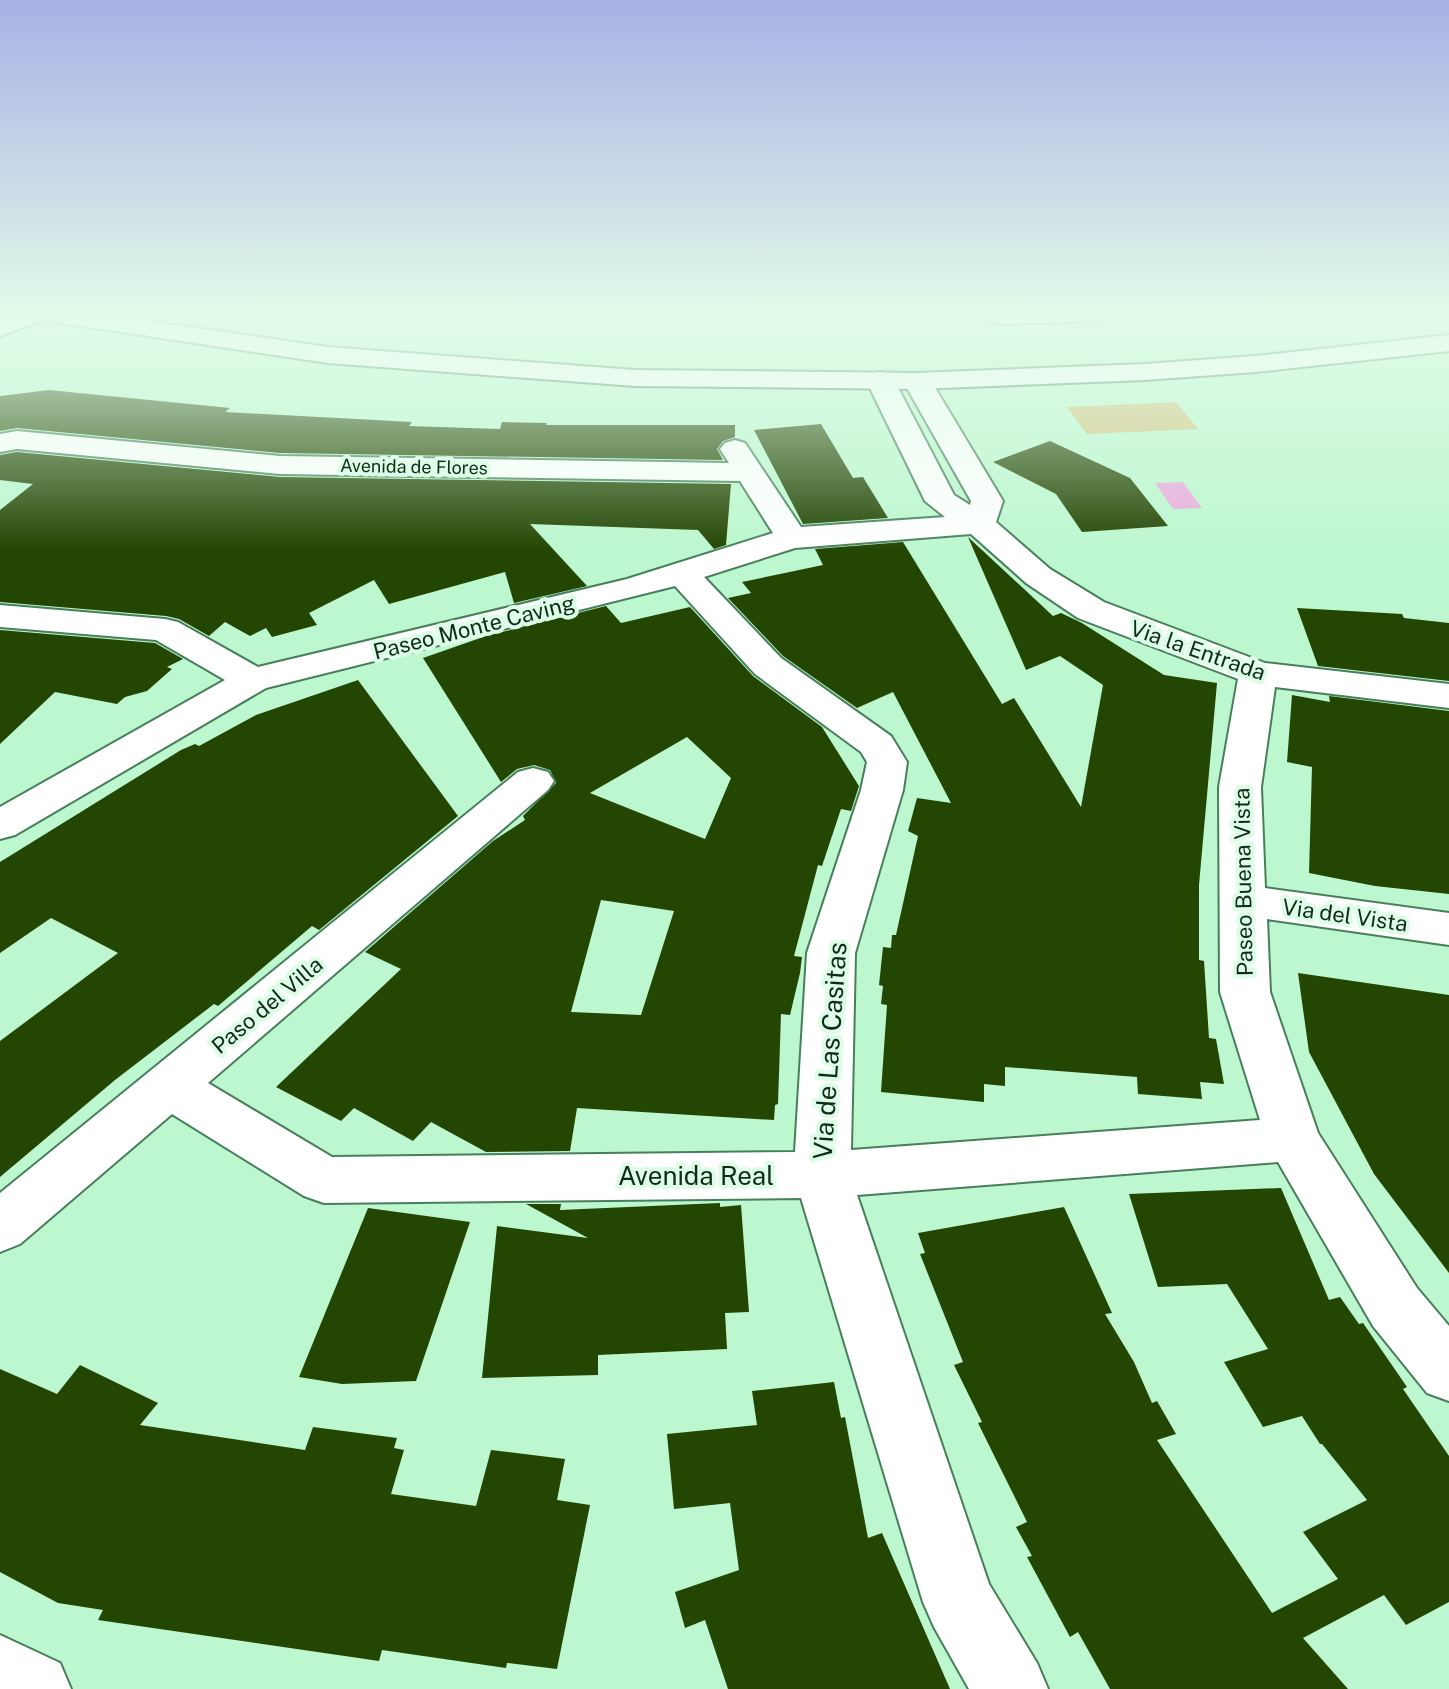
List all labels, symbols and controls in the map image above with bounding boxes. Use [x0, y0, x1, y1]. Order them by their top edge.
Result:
street label: Avenida de Flores [340, 455, 488, 478]
street label: Paseo Monte Caving [370, 589, 578, 665]
street label: Via la Entrada [1127, 615, 1269, 685]
street label: Paseo Buena Vista [1228, 788, 1258, 976]
street label: Via del Vista [1281, 893, 1409, 937]
street label: Via de Las Casitas [806, 941, 853, 1161]
street label: Paso del Villa [206, 951, 328, 1059]
street label: Avenida Real [618, 1160, 774, 1191]

